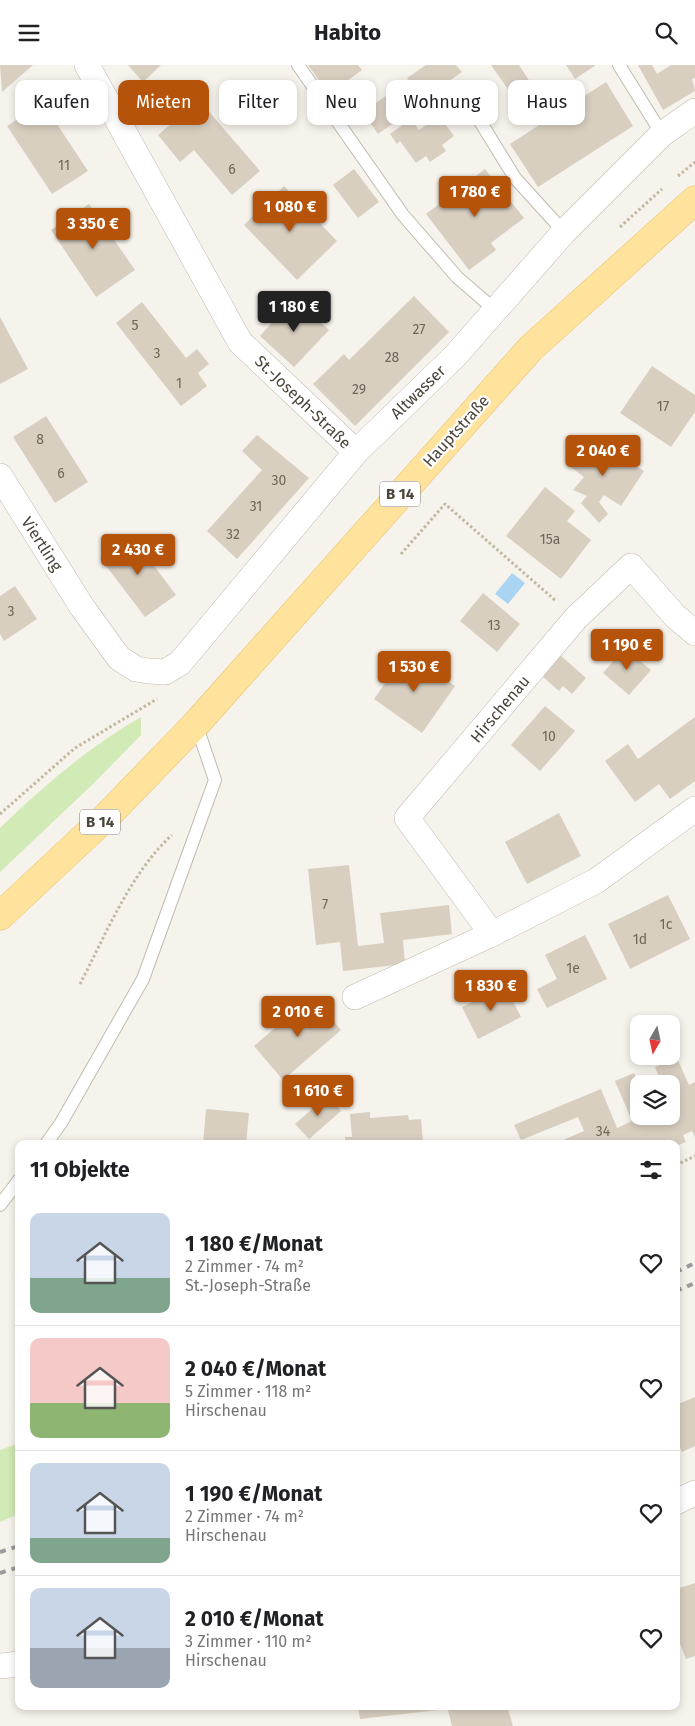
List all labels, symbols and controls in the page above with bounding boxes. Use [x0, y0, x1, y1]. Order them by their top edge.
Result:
icon: menu [15, 19, 43, 47]
text: Habito [314, 19, 381, 46]
icon: search [652, 19, 680, 47]
chip: Kaufen [15, 80, 108, 125]
chip: Mieten [118, 80, 209, 125]
chip: Filter [219, 80, 297, 125]
chip: Neu [307, 80, 376, 125]
chip: Wohnung [386, 80, 498, 125]
chip: Haus [508, 80, 585, 125]
house number: 11 [58, 157, 70, 174]
house number: 6 [228, 161, 236, 178]
pin: 1 780 € [429, 175, 521, 218]
text: 1 780 € [450, 182, 500, 201]
pin: 1 080 € [244, 191, 336, 233]
text: 1 080 € [264, 197, 316, 216]
pin: 3 350 € [47, 207, 139, 250]
text: 3 350 € [67, 214, 119, 233]
pin: 1 180 € [248, 291, 340, 333]
text: 1 180 € [269, 297, 319, 316]
house number: 5 [131, 317, 139, 334]
house number: 27 [412, 321, 426, 338]
house number: 3 [154, 345, 161, 362]
house number: 28 [385, 349, 400, 366]
street label: St.-Joseph-Straße [251, 351, 355, 453]
street label: Altwasser [387, 361, 450, 423]
house number: 1 [176, 375, 182, 392]
house number: 29 [352, 381, 366, 398]
street label: Hauptstraße [419, 391, 493, 471]
house number: 17 [657, 398, 669, 415]
house number: 8 [36, 431, 44, 448]
pin: 2 040 € [557, 435, 649, 477]
text: 2 040 € [576, 441, 630, 460]
house number: 6 [57, 465, 65, 482]
house number: 30 [272, 472, 287, 489]
road number: B 14 [380, 481, 420, 507]
house number: 31 [250, 498, 262, 515]
street label: Viertling [17, 513, 67, 575]
house number: 32 [226, 526, 240, 543]
house number: 15a [540, 531, 560, 548]
pin: 2 430 € [92, 533, 184, 576]
text: 2 430 € [112, 540, 164, 559]
house number: 3 [8, 603, 15, 620]
house number: 13 [487, 617, 501, 634]
pin: 1 190 € [581, 629, 673, 671]
text: 1 190 € [602, 635, 652, 654]
pin: 1 530 € [368, 651, 460, 693]
text: 1 530 € [389, 657, 439, 676]
street label: Hirschenau [466, 672, 534, 746]
house number: 10 [542, 728, 556, 745]
road number: B 14 [80, 809, 120, 835]
house number: 7 [322, 896, 328, 913]
house number: 1c [660, 916, 673, 933]
house number: 1d [633, 931, 647, 948]
house number: 1e [566, 960, 580, 977]
pin: 1 830 € [445, 969, 537, 1012]
text: 1 830 € [465, 976, 517, 995]
pin: 2 010 € [252, 995, 344, 1038]
text: 2 010 € [272, 1002, 324, 1021]
north arrow [630, 1015, 680, 1065]
map controls [630, 1015, 680, 1125]
pin: 1 610 € [272, 1075, 364, 1117]
button: layers [630, 1075, 680, 1125]
text: 1 610 € [293, 1081, 343, 1100]
house number: 34 [596, 1123, 611, 1140]
icon: filters [637, 1156, 665, 1184]
text: 11 Objekte [30, 1157, 130, 1183]
text: 1 180 €/Monat [185, 1231, 323, 1257]
icon: home [70, 1233, 130, 1293]
icon: heart [637, 1249, 665, 1277]
text: 2 Zimmer · 74 m² [185, 1257, 304, 1276]
text: St.-Joseph-Straße [185, 1276, 311, 1295]
text: 2 040 €/Monat [185, 1356, 326, 1382]
icon: home [70, 1358, 130, 1418]
icon: heart [637, 1374, 665, 1402]
text: 5 Zimmer · 118 m² [185, 1382, 311, 1401]
text: Hirschenau [185, 1401, 267, 1420]
text: 1 190 €/Monat [185, 1481, 322, 1507]
icon: home [70, 1483, 130, 1543]
icon: heart [637, 1499, 665, 1527]
text: 2 Zimmer · 74 m² [185, 1507, 304, 1526]
text: Hirschenau [185, 1526, 267, 1545]
text: 2 010 €/Monat [185, 1606, 324, 1632]
icon: home [70, 1608, 130, 1668]
icon: heart [637, 1624, 665, 1652]
text: 3 Zimmer · 110 m² [185, 1632, 312, 1651]
text: Hirschenau [185, 1651, 267, 1670]

